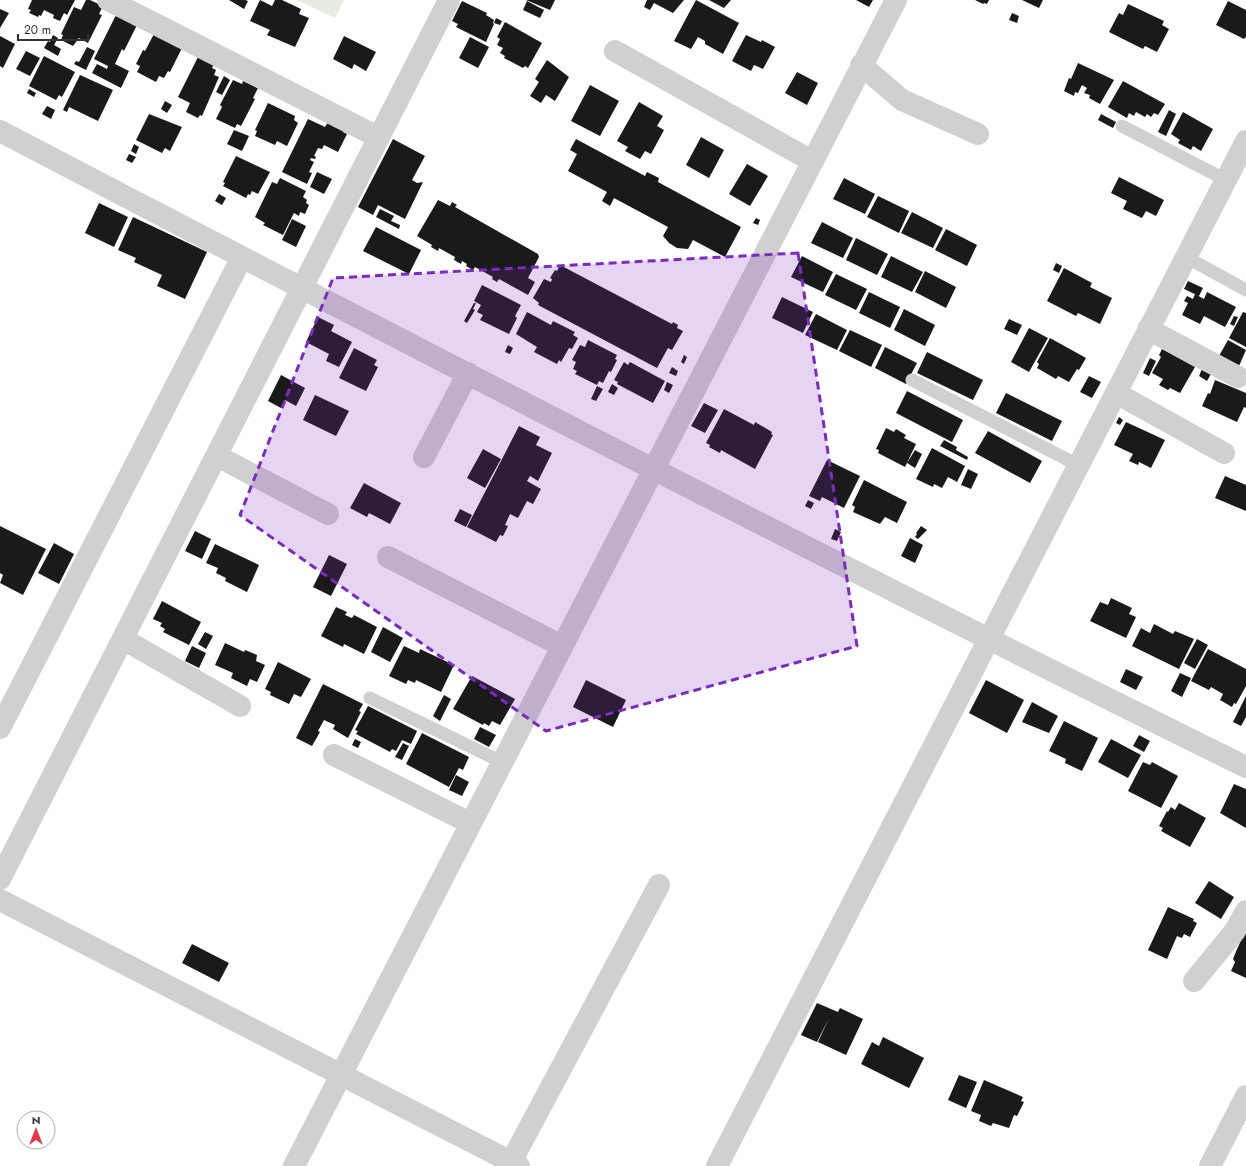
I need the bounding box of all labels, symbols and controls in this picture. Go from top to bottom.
scale bar [18,16,88,42]
text: 20 m [24,21,51,39]
north arrow [16,1110,56,1150]
text: N [32,1112,40,1128]

